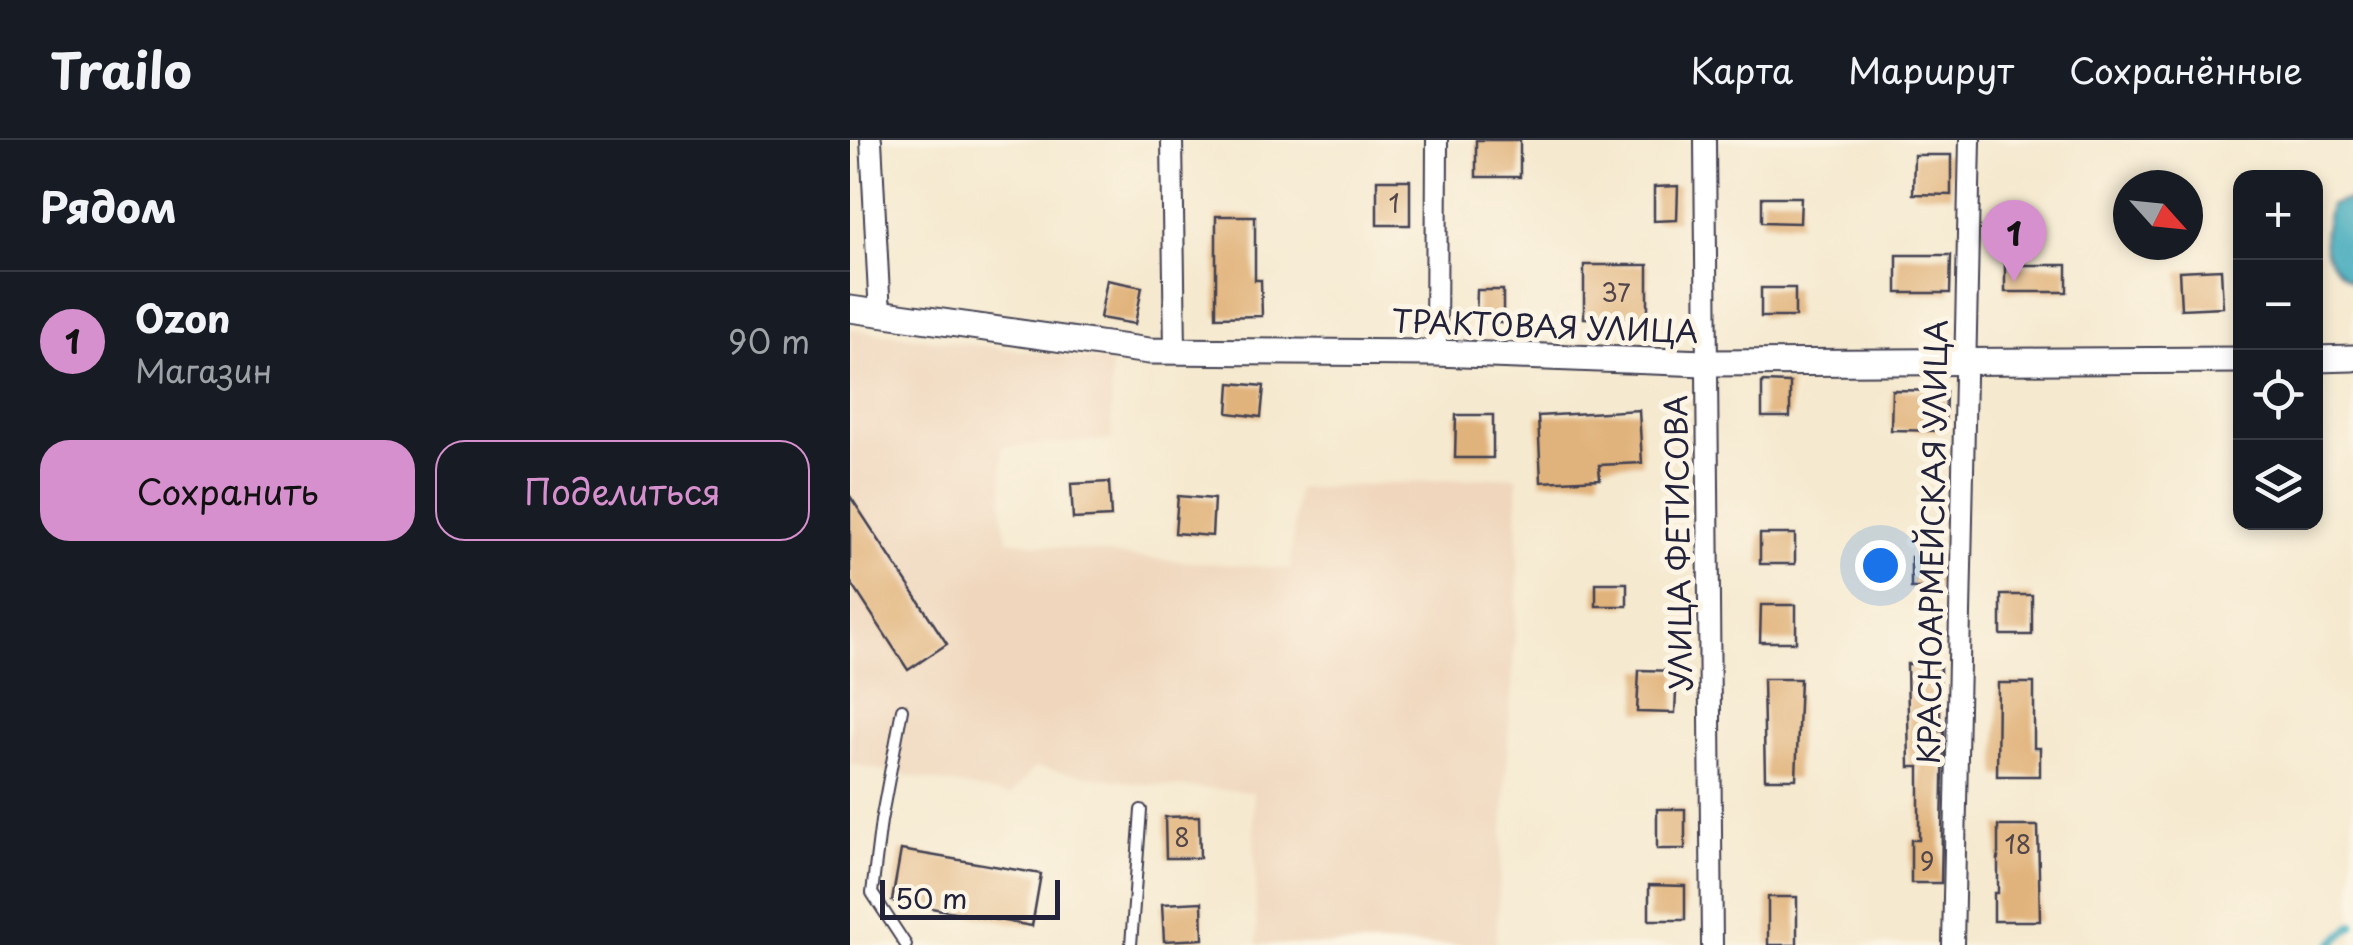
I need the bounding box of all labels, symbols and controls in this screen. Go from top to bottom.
text: Trailo [50,33,192,105]
text: Карта [1691,43,1793,96]
text: Маршрут [1848,43,2014,96]
text: Сохранённые [2069,43,2303,96]
north arrow [2113,170,2203,260]
map controls [2233,170,2323,530]
button: + [2233,170,2323,260]
text: Рядом [40,174,177,237]
house number: 1 [1388,184,1400,222]
pin: 1 [1982,199,2046,282]
button: − [2233,260,2323,350]
house number: 37 [1601,273,1631,311]
text: Ozon [135,289,231,346]
street label: ТРАКТОВАЯ УЛИЦА [1391,297,1699,353]
text: 1 [65,317,80,365]
text: 90 m [728,317,810,365]
street label: КРАСНОАРМЕЙСКАЯ УЛИЦА [1905,319,1957,765]
text: Магазин [135,346,272,394]
button: locate [2233,350,2323,440]
street label: УЛИЦА ФЕТИСОВА [1652,395,1702,691]
button: Сохранить [40,440,415,541]
button: Поделиться [435,440,810,541]
button: layers [2233,440,2323,530]
your location [1855,540,1906,591]
house number: 8 [1174,818,1190,856]
house number: 18 [2005,825,2031,863]
house number: 9 [1920,842,1934,880]
scale bar [880,875,1060,920]
text: 50 m [895,876,968,919]

